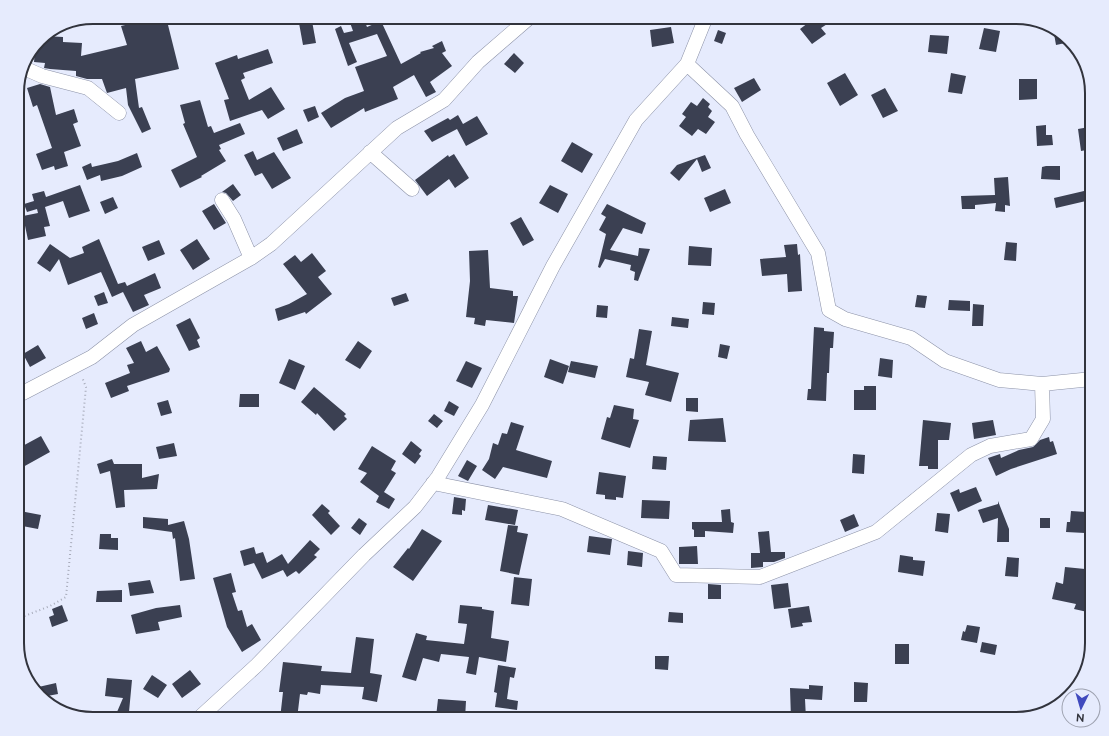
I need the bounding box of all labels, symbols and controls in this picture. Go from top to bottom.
north arrow [1061,688,1101,728]
text: N [1075,711,1085,724]

